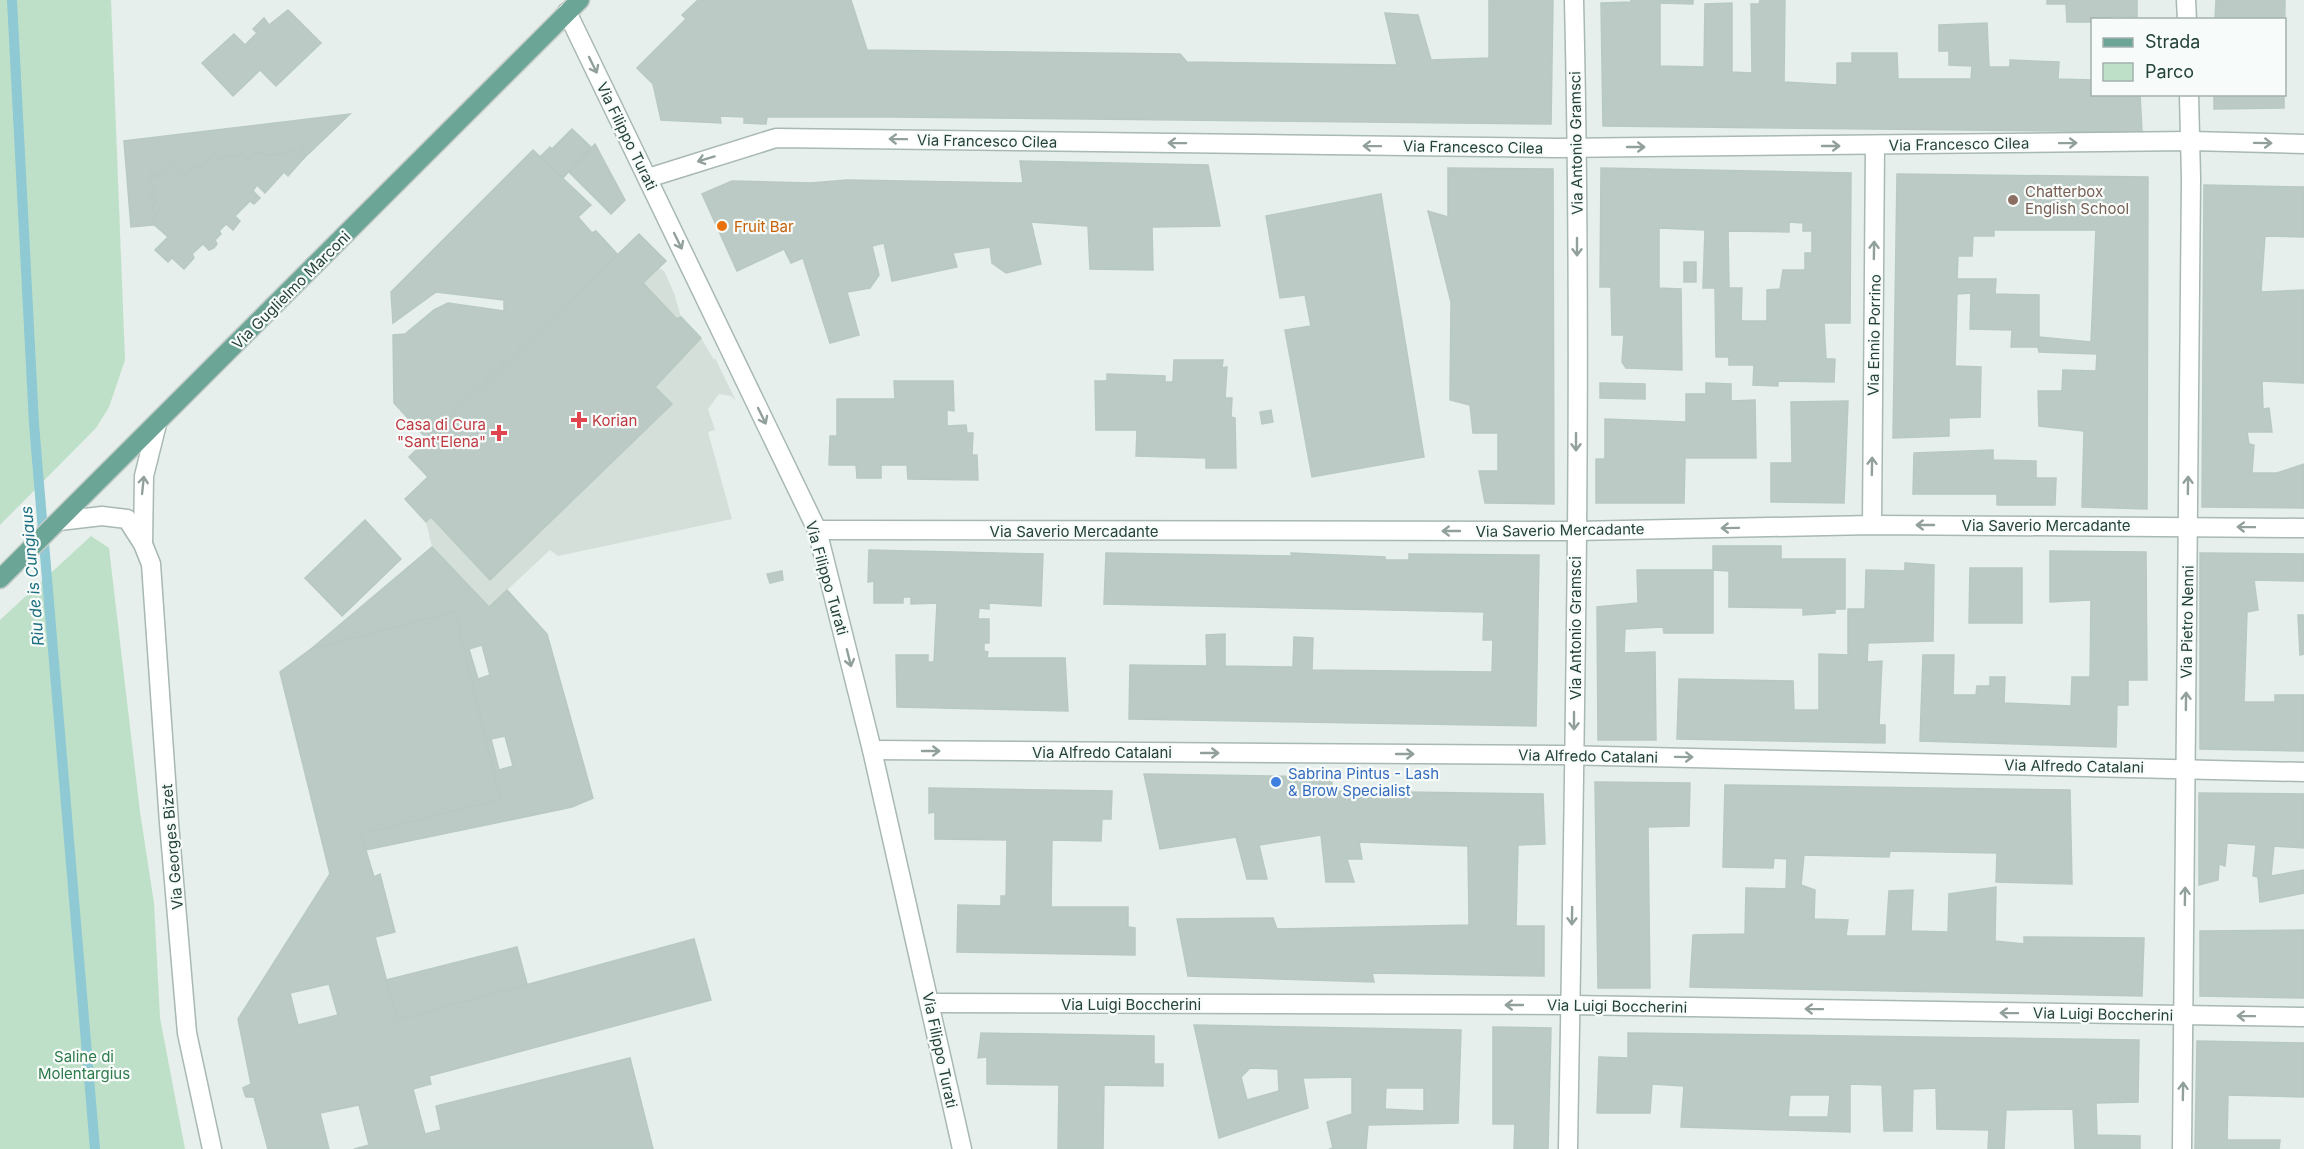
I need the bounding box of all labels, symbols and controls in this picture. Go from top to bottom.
legend [2091,18,2286,96]
text: Strada [2145,31,2200,52]
one-way arrow [587,56,599,74]
text: Parco [2145,61,2194,82]
street label: Via Antonio Gramsci [1565,71,1587,215]
street label: Via Filippo Turati [593,79,661,193]
street label: Via Francesco Cilea [917,130,1057,152]
street label: Via Francesco Cilea [1889,133,2029,155]
one-way arrow [888,134,908,145]
street label: Via Francesco Cilea [1403,136,1543,158]
one-way arrow [1167,137,1187,149]
one-way arrow [2057,137,2077,149]
one-way arrow [2252,137,2272,149]
one-way arrow [1362,140,1382,151]
one-way arrow [1820,140,1840,152]
one-way arrow [1625,141,1645,153]
one-way arrow [697,154,716,165]
place label: Chatterbox English School [2025,182,2129,218]
marker: Chatterbox English School [2006,193,2020,207]
place label: Fruit Bar [734,217,794,236]
marker: Fruit Bar [715,219,729,233]
street label: Via Guglielmo Marconi [228,227,354,353]
one-way arrow [672,231,684,249]
one-way arrow [1571,237,1583,257]
one-way arrow [1869,241,1880,261]
street label: Via Ennio Porrino [1863,274,1885,396]
one-way arrow [757,407,769,425]
marker: Korian [570,411,588,429]
place label: Korian [592,411,637,430]
place label: Casa di Cura "Sant'Elena" [395,415,486,451]
marker: Casa di Cura "Sant'Elena" [490,424,508,442]
one-way arrow [1570,432,1582,452]
one-way arrow [1866,457,1878,477]
one-way arrow [2182,475,2194,495]
one-way arrow [138,476,149,496]
water label: Riu de is Cungiaus [16,505,48,647]
street label: Via Saverio Mercadante [1962,516,2130,535]
street label: Via Filippo Turati [802,519,852,637]
street label: Via Saverio Mercadante [1475,519,1645,541]
one-way arrow [1915,519,1935,531]
one-way arrow [2236,521,2256,533]
street label: Via Saverio Mercadante [990,522,1158,541]
one-way arrow [1720,522,1740,533]
one-way arrow [1441,525,1461,537]
street label: Via Antonio Gramsci [1566,556,1585,700]
street label: Via Pietro Nenni [2177,565,2197,679]
one-way arrow [843,648,855,667]
one-way arrow [2180,691,2192,711]
one-way arrow [1568,711,1580,731]
street label: Via Alfredo Catalani [1032,743,1172,762]
one-way arrow [920,745,940,757]
street label: Via Alfredo Catalani [1518,745,1658,767]
one-way arrow [1199,747,1219,759]
one-way arrow [1394,748,1414,760]
one-way arrow [1673,752,1693,763]
street label: Via Alfredo Catalani [2004,755,2144,777]
place label: Sabrina Pintus - Lash & Brow Specialist [1288,764,1439,800]
marker: Sabrina Pintus - Lash & Brow Specialist [1269,775,1283,789]
street label: Via Georges Bizet [157,783,187,911]
one-way arrow [2179,886,2191,906]
one-way arrow [1566,906,1578,926]
street label: Via Filippo Turati [918,990,962,1110]
street label: Via Luigi Boccherini [1061,995,1201,1014]
street label: Via Luigi Boccherini [1547,995,1687,1017]
one-way arrow [1504,999,1524,1011]
street label: Via Luigi Boccherini [2033,1003,2173,1025]
one-way arrow [1804,1004,1824,1015]
one-way arrow [1999,1007,2019,1018]
one-way arrow [2236,1010,2256,1022]
park label: Saline di Molentargius [38,1047,130,1083]
one-way arrow [2177,1081,2189,1101]

